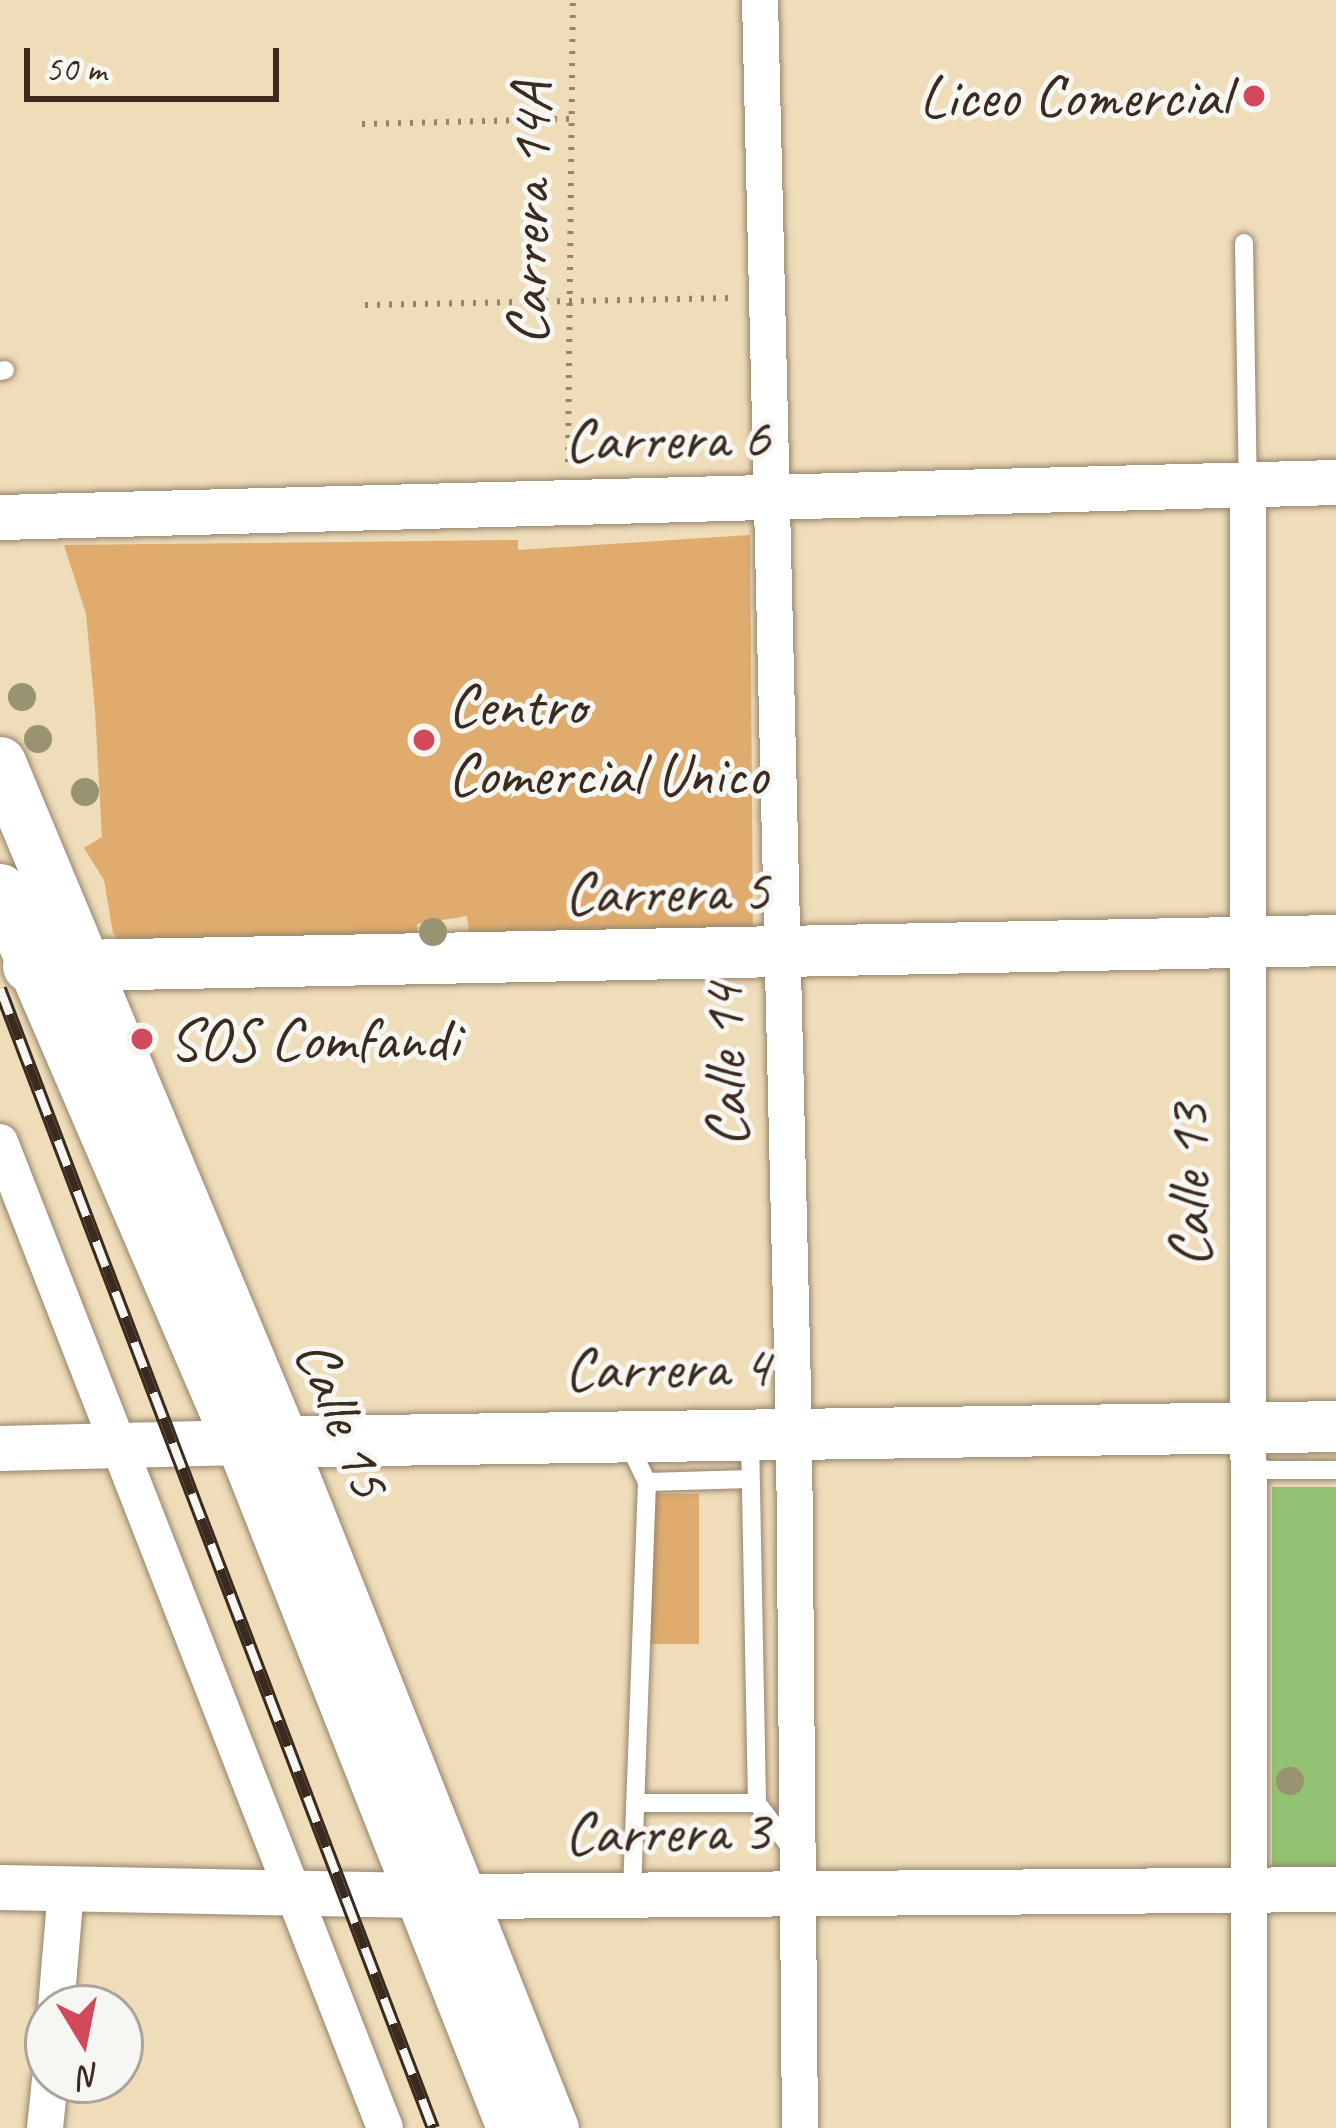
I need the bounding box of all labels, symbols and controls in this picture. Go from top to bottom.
scale bar [30,24,285,98]
text: 50 m [45,46,106,92]
place label: Liceo Comercial [922,60,1230,132]
street label: Carrera 14A [491,82,567,346]
marker: Liceo Comercial [1241,83,1267,109]
street label: Carrera 6 [564,401,770,477]
place label: Centro Comercial Unico [448,670,766,811]
marker: Centro Comercial Unico [411,727,437,753]
street label: Carrera 5 [564,854,770,930]
street label: Calle 14 [686,983,764,1149]
place label: SOS Comfandi [169,1003,458,1075]
marker: SOS Comfandi [126,1023,158,1055]
street label: Calle 13 [1152,1104,1226,1268]
street label: Calle 15 [279,1329,407,1507]
street label: Carrera 4 [564,1330,770,1406]
street label: Carrera 3 [564,1794,770,1870]
north arrow [24,1984,144,2104]
text: N [76,2054,103,2099]

